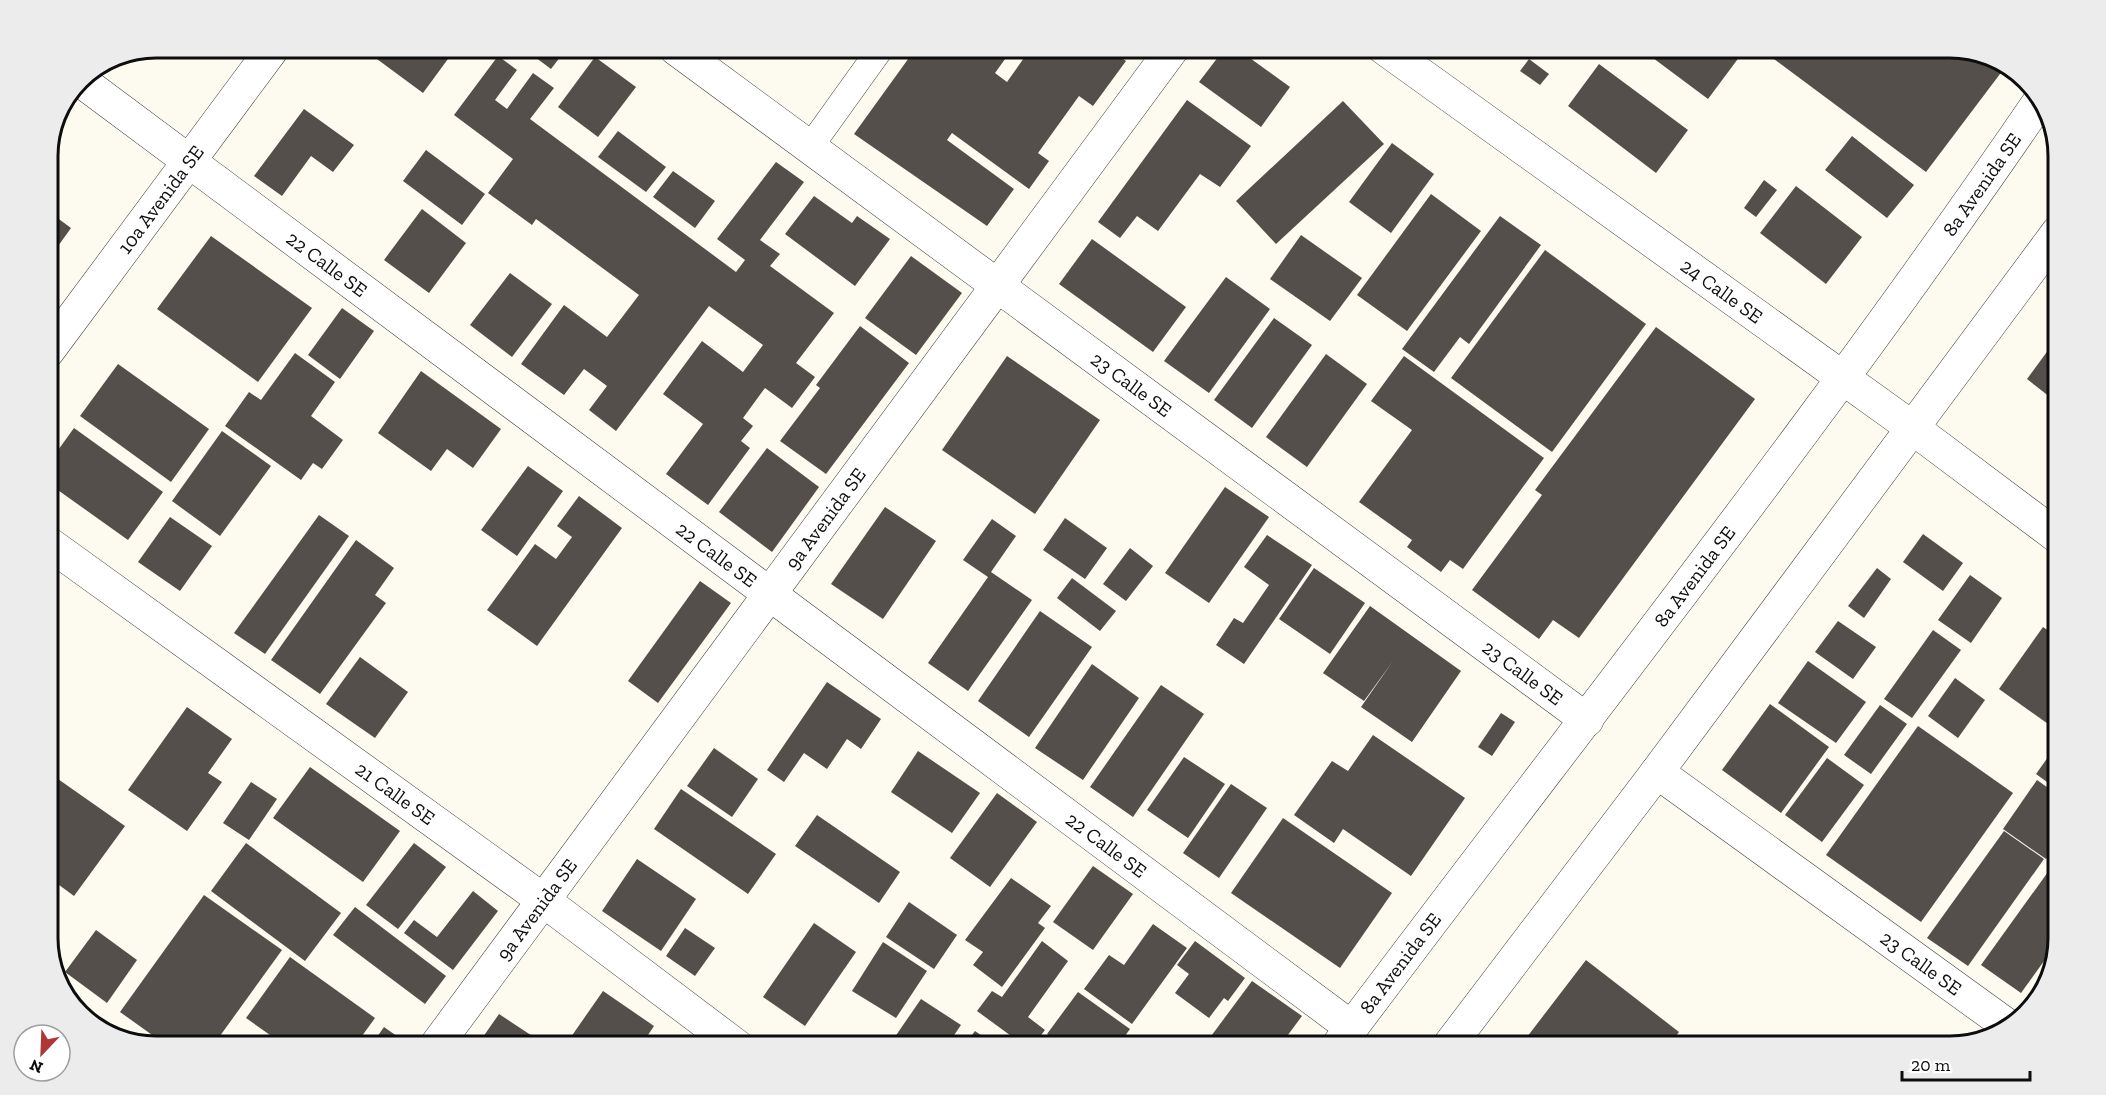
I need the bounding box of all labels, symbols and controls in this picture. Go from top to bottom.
street label: 8a Avenida SE [1937,128,2026,241]
street label: 10a Avenida SE [113,140,209,258]
street label: 22 Calle SE [282,226,372,302]
street label: 24 Calle SE [1676,253,1767,328]
street label: 23 Calle SE [1086,347,1177,422]
street label: 9a Avenida SE [780,463,871,574]
street label: 22 Calle SE [671,517,762,592]
street label: 8a Avenida SE [1649,521,1740,632]
street label: 23 Calle SE [1478,635,1568,710]
street label: 21 Calle SE [351,757,440,830]
street label: 22 Calle SE [1061,807,1152,883]
street label: 9a Avenida SE [491,854,582,965]
street label: 8a Avenida SE [1354,908,1446,1018]
street label: 23 Calle SE [1876,926,1966,1000]
north arrow [12,1023,72,1083]
scale bar [1902,1044,2030,1082]
text: 20 m [1911,1054,1951,1076]
text: N [27,1055,46,1077]

